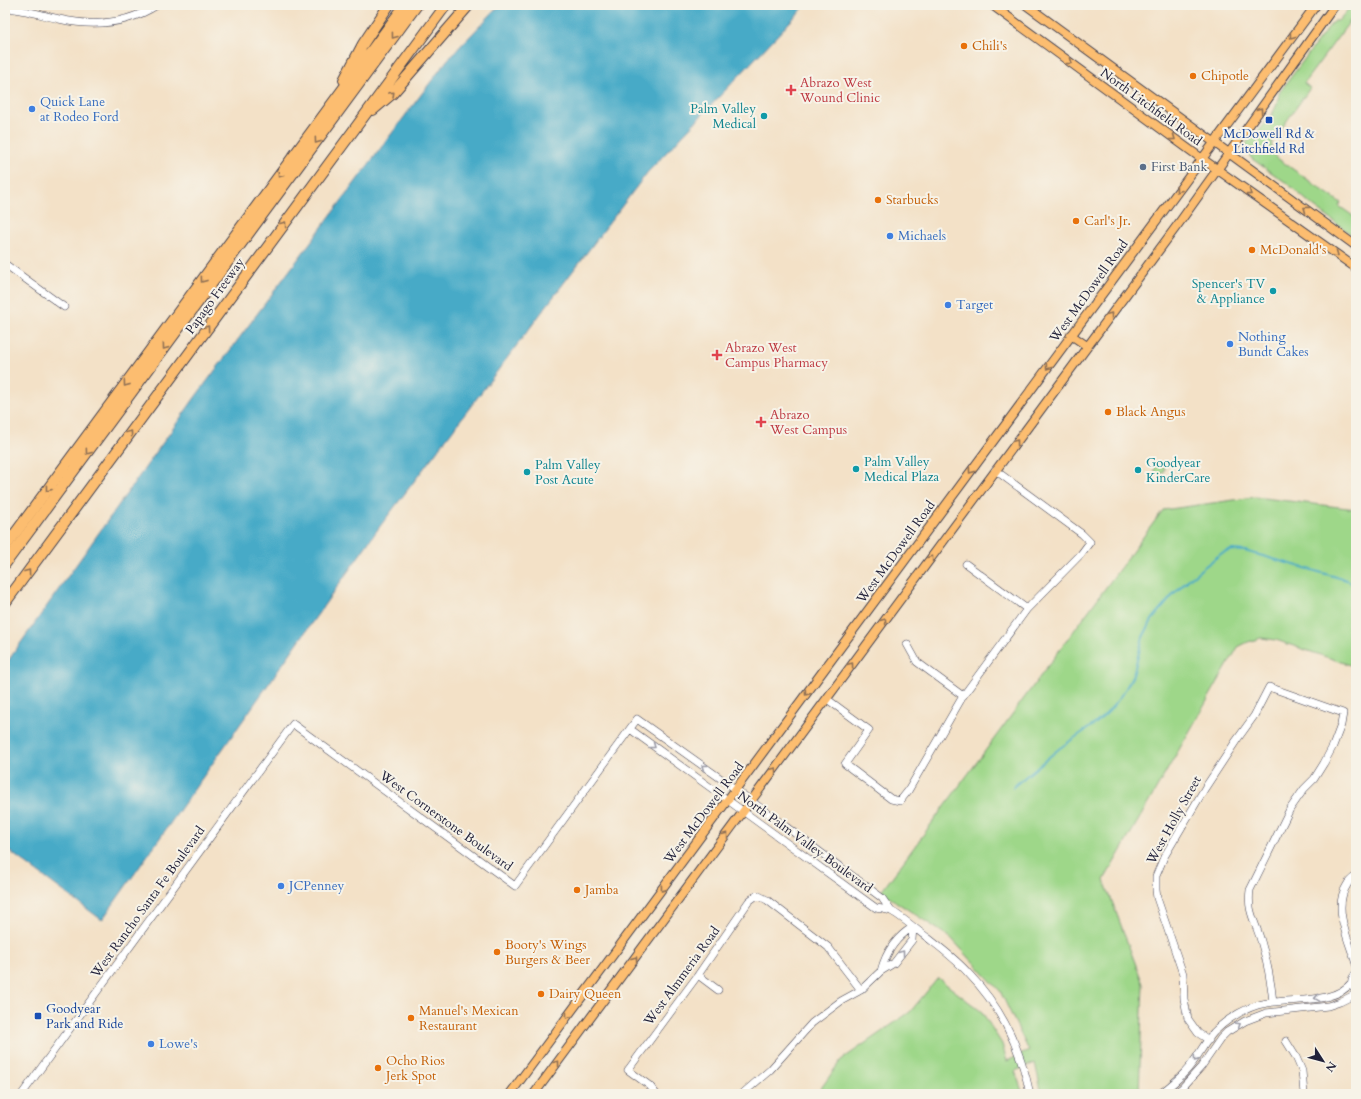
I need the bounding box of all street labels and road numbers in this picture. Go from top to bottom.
street label: North Litchfield Road [1096,64,1206,150]
street label: West McDowell Road [1045,236,1132,347]
street label: Papago Freeway [181,254,249,338]
street label: West McDowell Road [852,497,939,608]
street label: West McDowell Road [659,758,748,868]
street label: West Cornerstone Boulevard [375,766,516,875]
street label: West Holly Street [1142,773,1206,868]
street label: North Palm Valley Boulevard [734,787,876,897]
street label: West Rancho Santa Fe Boulevard [86,822,209,982]
street label: West Almmeria Road [639,923,724,1030]

